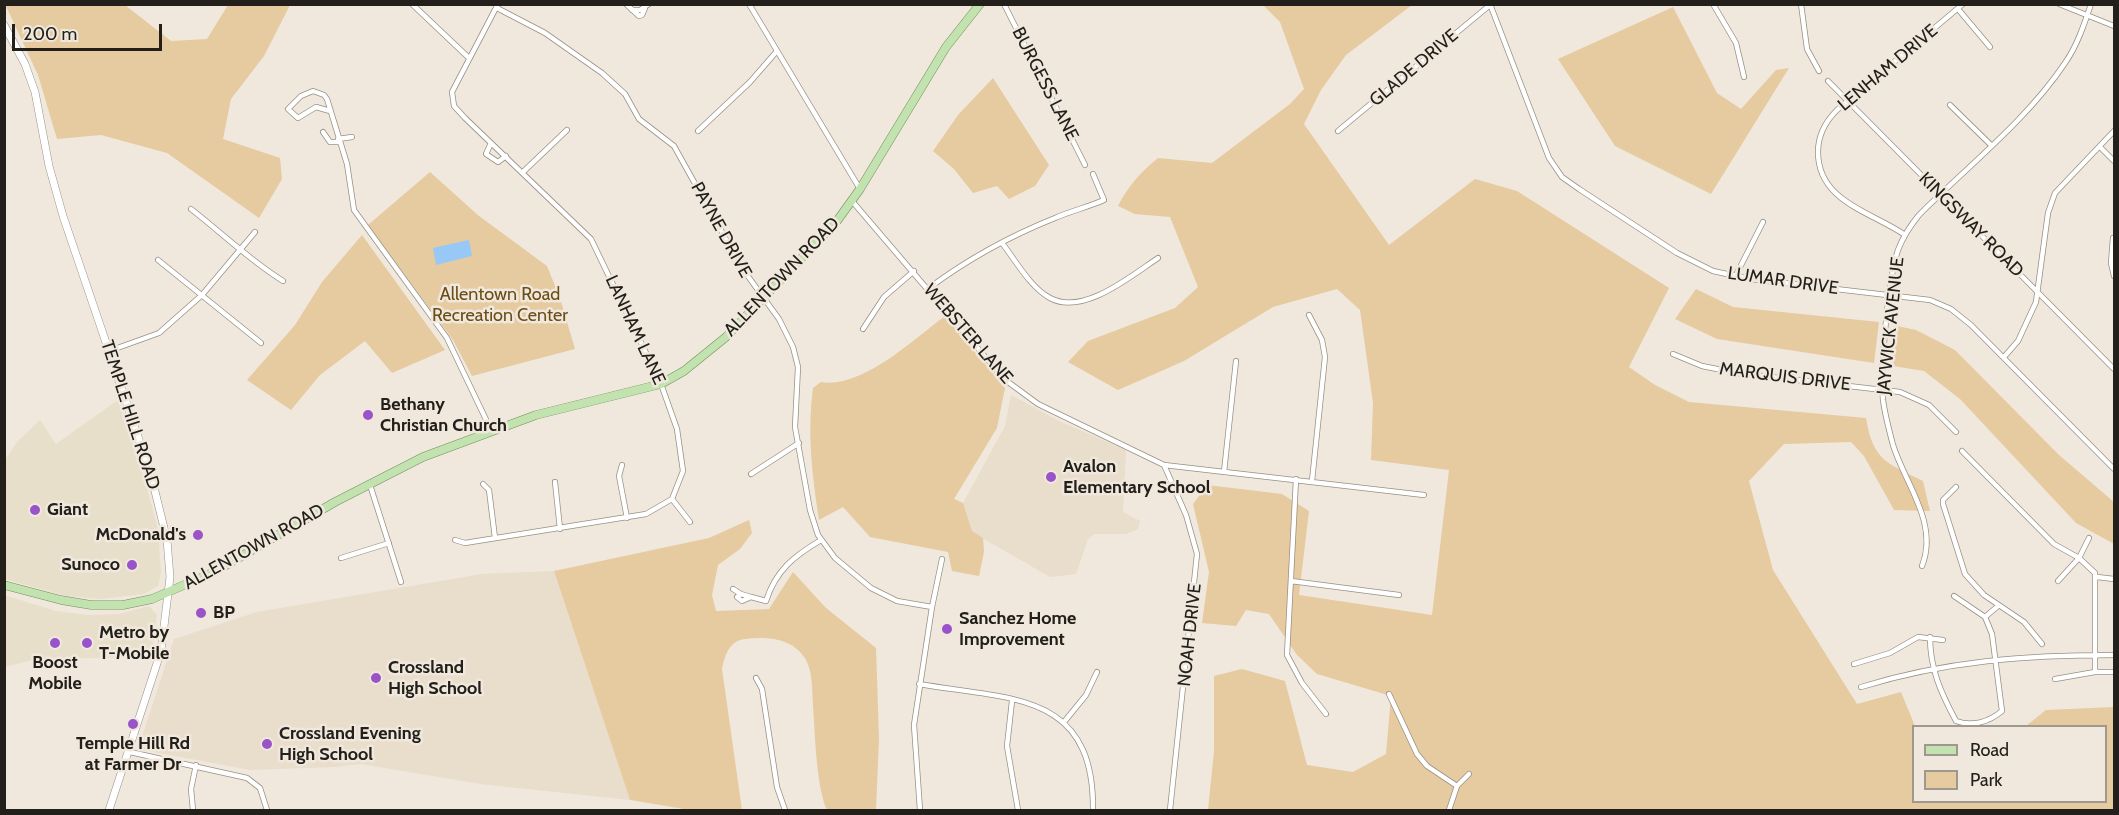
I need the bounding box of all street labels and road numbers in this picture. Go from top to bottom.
street label: LENHAM DRIVE [1834,20,1942,116]
street label: BURGESS LANE [1007,24,1083,144]
street label: GLADE DRIVE [1365,25,1463,111]
street label: KINGSWAY ROAD [1914,168,2028,282]
street label: PAYNE DRIVE [686,178,756,282]
street label: ALLENTOWN ROAD [720,213,844,341]
street label: JAYWICK AVENUE [1873,256,1909,396]
street label: LUMAR DRIVE [1726,263,1840,299]
street label: LANHAM LANE [600,272,670,388]
street label: WEBSTER LANE [919,280,1017,388]
street label: TEMPLE HILL ROAD [96,338,164,492]
street label: MARQUIS DRIVE [1718,358,1852,396]
street label: ALLENTOWN ROAD [180,499,328,595]
street label: NOAH DRIVE [1174,582,1206,688]

